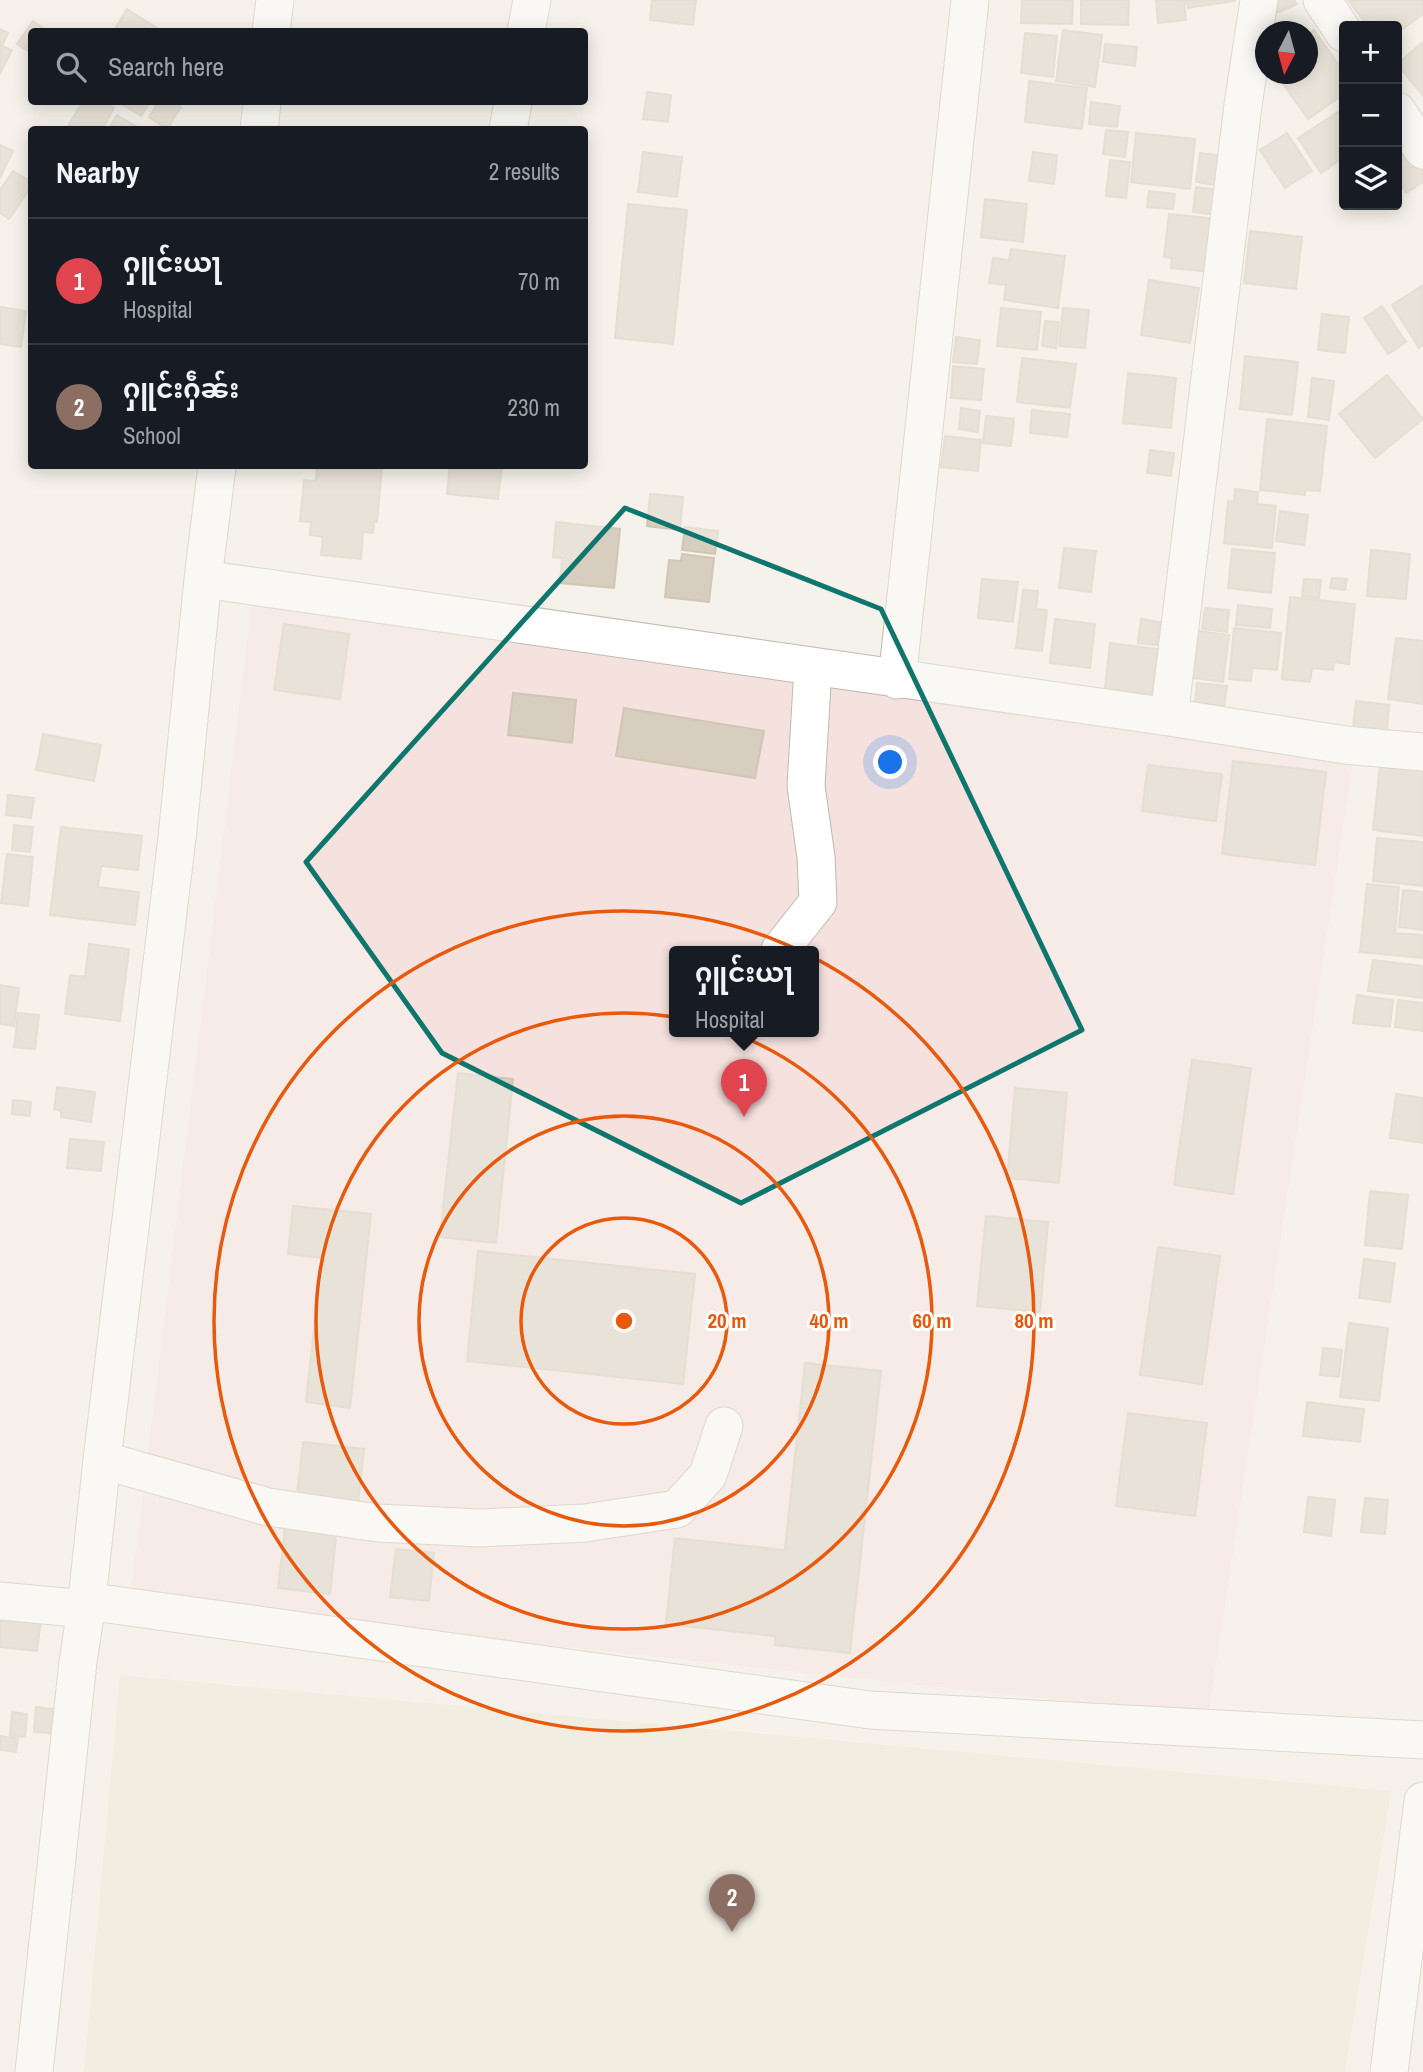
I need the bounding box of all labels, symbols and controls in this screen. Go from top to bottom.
north arrow [1255,21,1318,84]
map controls [1339,21,1402,210]
button: + [1339,21,1402,84]
search box [28,28,588,105]
icon: search [52,48,90,86]
text: Search here [108,49,224,84]
button: − [1339,84,1402,147]
button: layers [1339,147,1402,210]
text: Nearby [56,152,139,192]
text: 2 results [489,156,560,187]
text: ႁူင်းယႃ [123,245,221,280]
text: 1 [74,266,84,297]
text: 70 m [518,266,560,297]
text: Hospital [123,294,192,325]
text: ႁူင်းႁဵၼ်း [123,371,239,406]
text: 2 [74,392,84,423]
text: 230 m [508,392,560,423]
text: School [123,420,181,451]
your location [873,745,907,779]
popup [669,946,819,1037]
text: ႁူင်းယႃ [695,955,793,990]
text: Hospital [695,1004,764,1035]
pin: 1 [721,1059,767,1117]
text: 20 m [707,1306,747,1335]
text: 40 m [809,1306,849,1335]
text: 60 m [912,1306,952,1335]
text: 80 m [1014,1306,1054,1335]
centre of rings [612,1309,636,1333]
pin: 2 [709,1874,755,1932]

